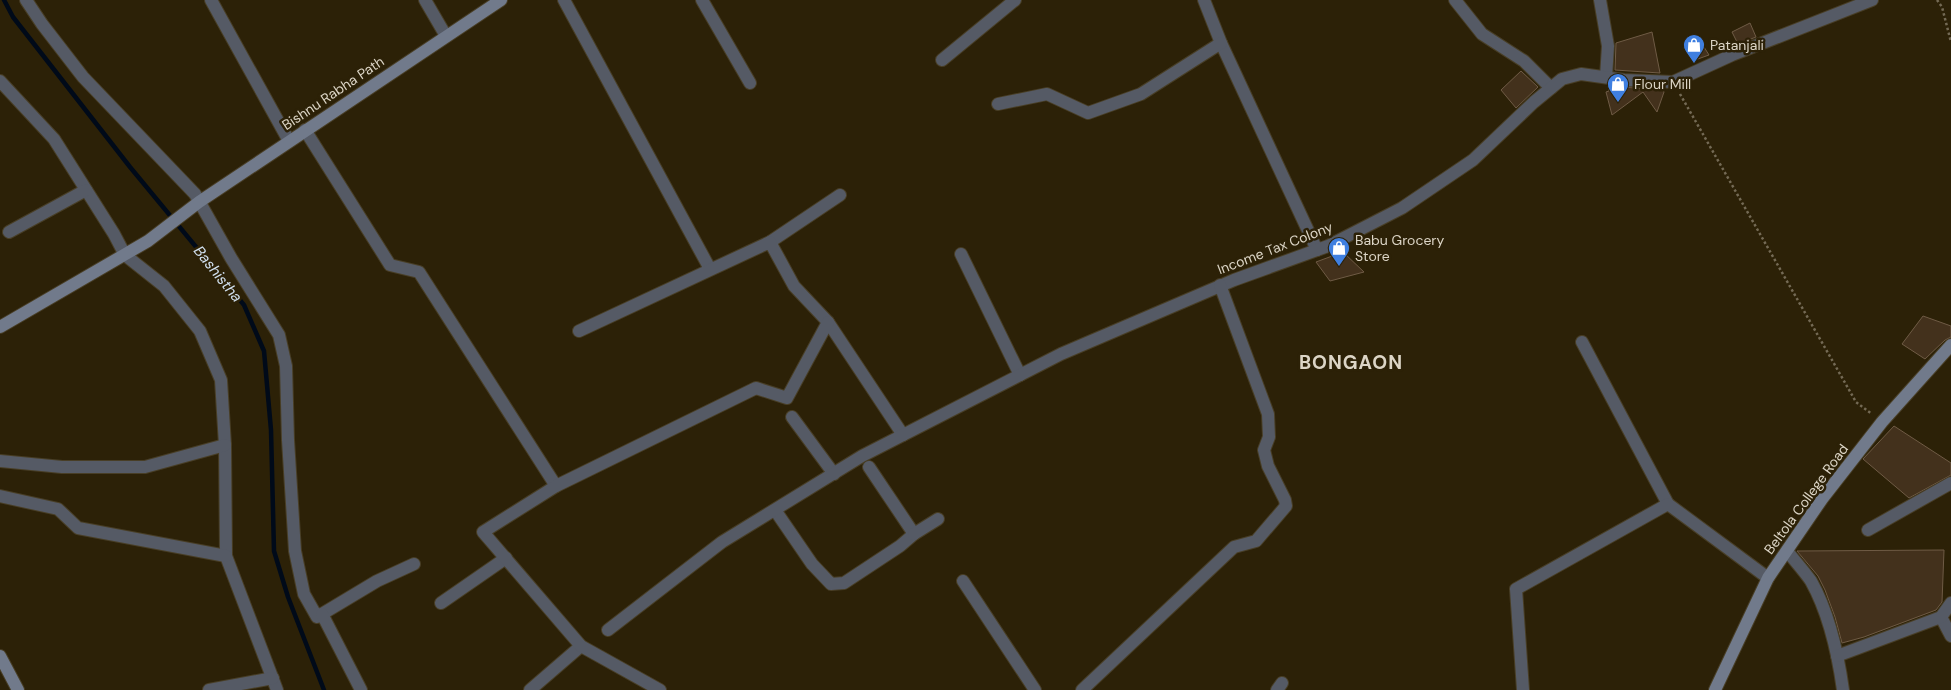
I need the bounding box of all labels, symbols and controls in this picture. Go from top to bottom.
shop icon: Patanjali [1682,33,1706,64]
place label: Patanjali [1710,36,1764,54]
street label: Bishnu Rabha Path [279,52,387,134]
shop icon: Flour Mill [1606,72,1630,103]
place label: Flour Mill [1634,75,1691,93]
street label: Income Tax Colony [1215,218,1335,278]
place label: Babu Grocery Store [1355,231,1445,265]
shop icon: Babu Grocery Store [1327,236,1351,267]
water label: Bashistha [189,242,247,306]
district label: BONGAON [1299,350,1403,375]
street label: Beltola College Road [1760,440,1852,558]

